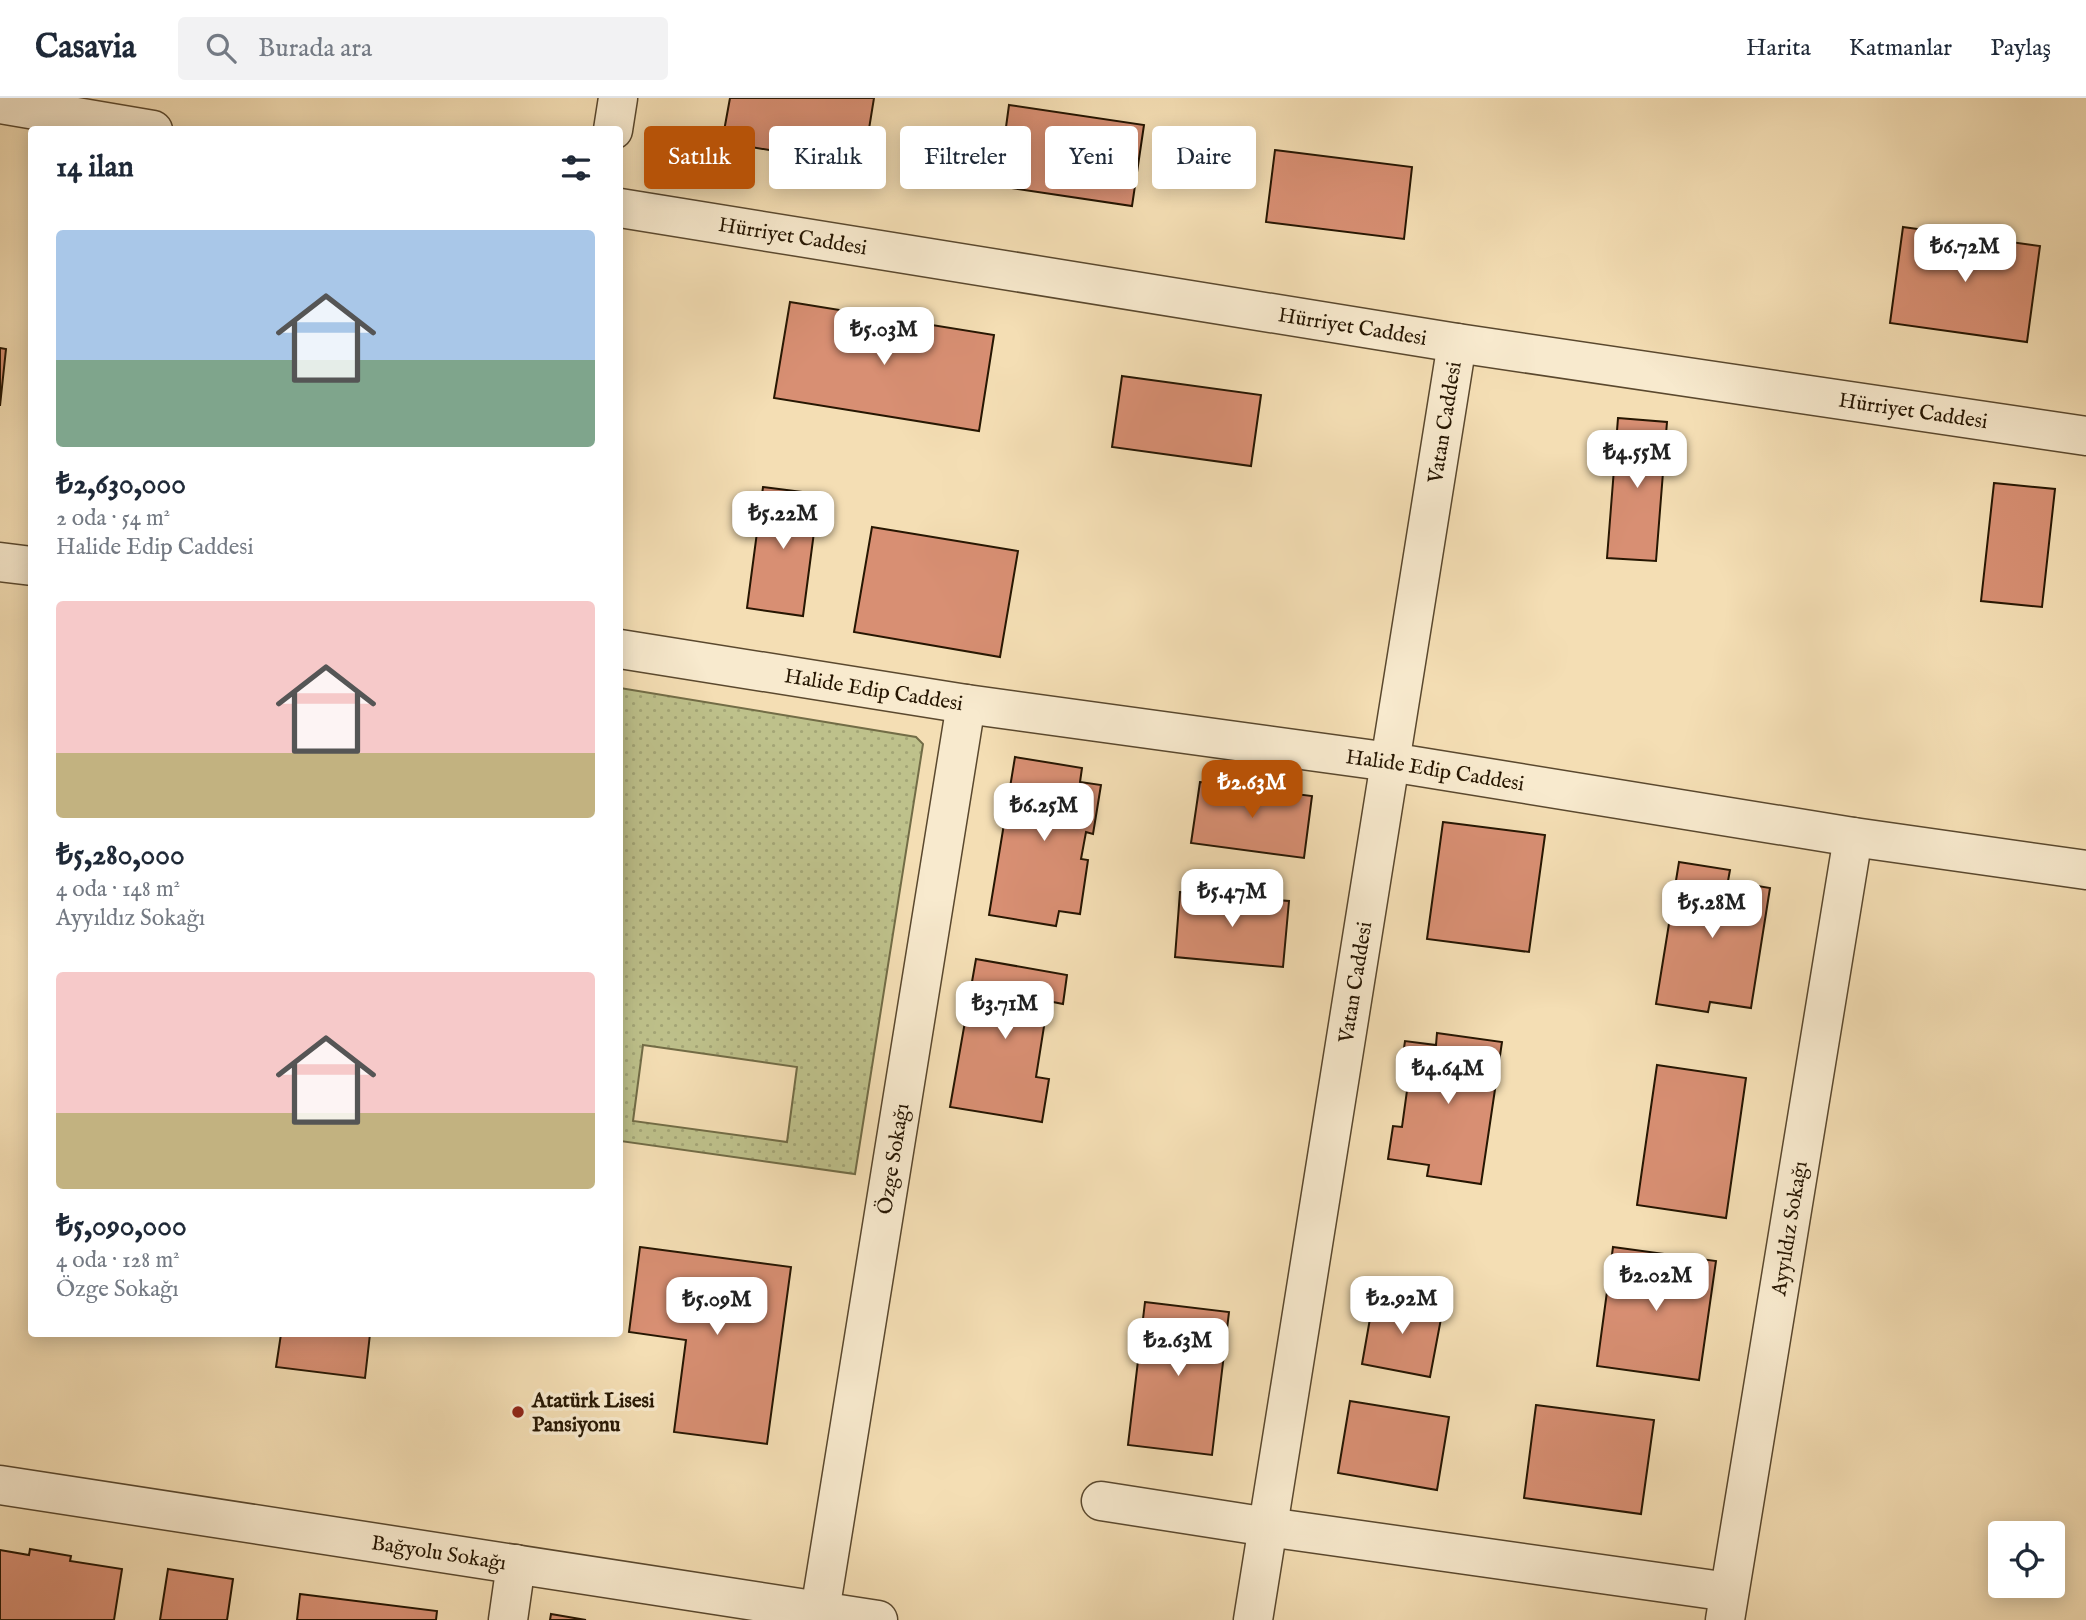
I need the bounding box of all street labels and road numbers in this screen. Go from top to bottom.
street label: Hürriyet Caddesi [716,212,869,263]
street label: Hürriyet Caddesi [1276,302,1429,353]
street label: Vatan Caddesi [1423,360,1469,486]
street label: Hürriyet Caddesi [1837,388,1989,436]
street label: Halide Edip Caddesi [782,663,965,718]
street label: Halide Edip Caddesi [1344,744,1526,799]
street label: Vatan Caddesi [1333,920,1379,1046]
street label: Özge Sokağı [872,1102,917,1217]
street label: Ayyıldız Sokağı [1766,1159,1815,1299]
street label: Bağyolu Sokağı [369,1530,508,1578]

